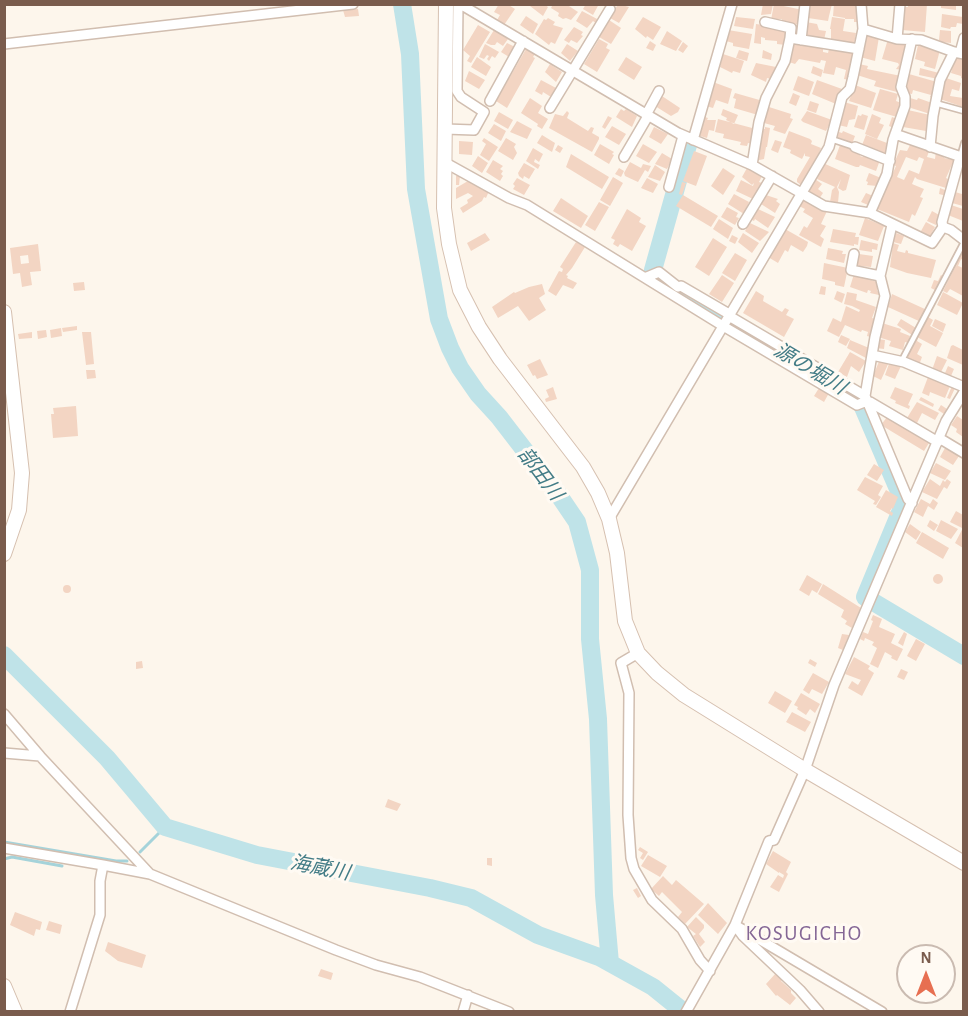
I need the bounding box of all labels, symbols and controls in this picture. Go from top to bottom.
water label: 源の堀川 [770,338,850,400]
water label: 部田川 [512,443,568,505]
water label: 海蔵川 [288,850,352,886]
district label: KOSUGICHO [745,921,863,947]
north arrow [896,944,956,1004]
text: N [920,950,932,966]

